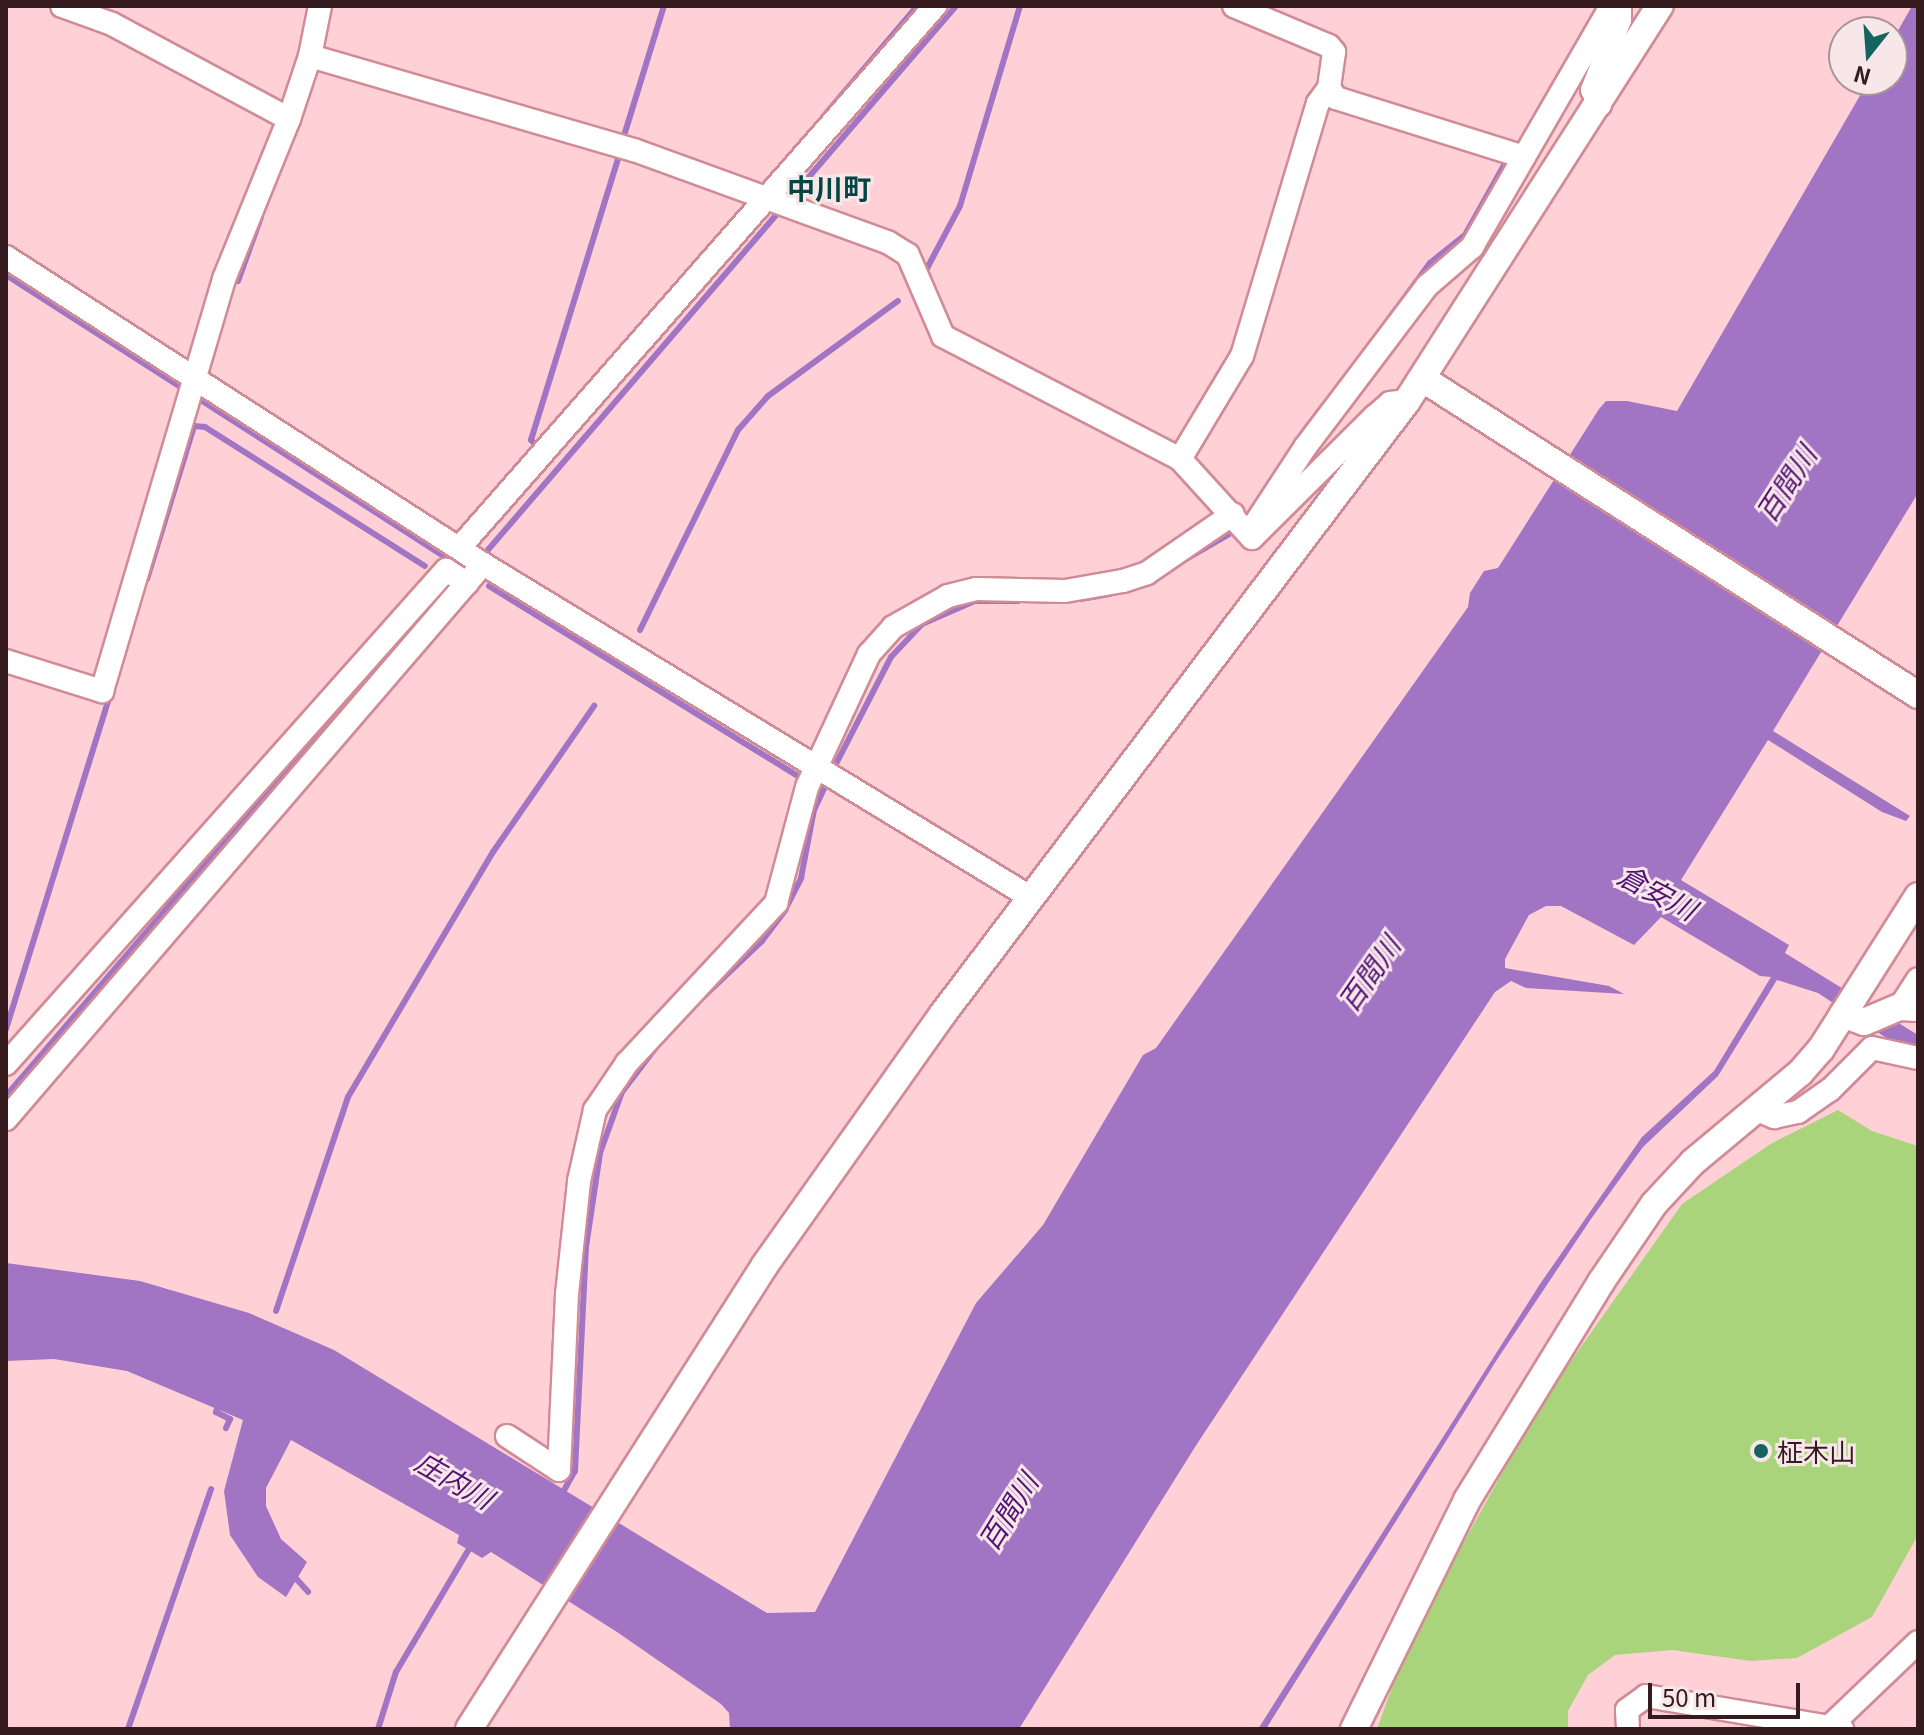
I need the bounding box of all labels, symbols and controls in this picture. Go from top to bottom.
north arrow [1828,16,1908,96]
text: N [1849,59,1874,95]
district label: 中川町 [787,170,871,204]
water label: 百間川 [1748,439,1822,527]
water label: 倉安川 [1613,856,1703,926]
water label: 百間川 [1330,929,1406,1017]
place label: 柾木山 [1777,1435,1855,1467]
marker: 柾木山 [1752,1442,1770,1460]
water label: 庄内川 [410,1443,500,1515]
water label: 百間川 [970,1466,1044,1556]
scale bar [1652,1667,1804,1717]
text: 50 m [1662,1679,1716,1714]

